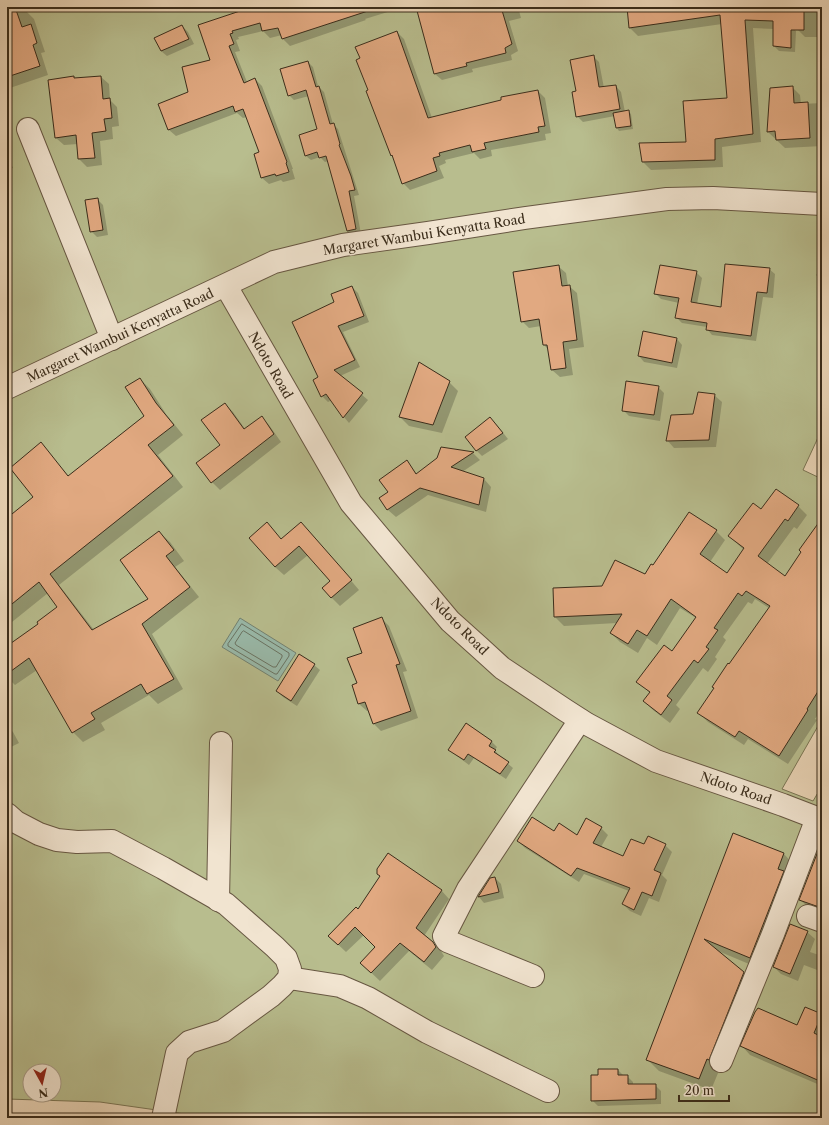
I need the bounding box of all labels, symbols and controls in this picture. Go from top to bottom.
street label: Margaret Wambui Kenyatta Road [322,210,526,258]
street label: Margaret Wambui Kenyatta Road [24,284,216,385]
street label: Ndoto Road [245,329,297,401]
street label: Ndoto Road [428,594,492,658]
street label: Ndoto Road [698,768,774,808]
north arrow [22,1063,62,1103]
scale bar [679,1077,729,1103]
text: 20 m [685,1083,714,1098]
text: N [37,1085,49,1101]

